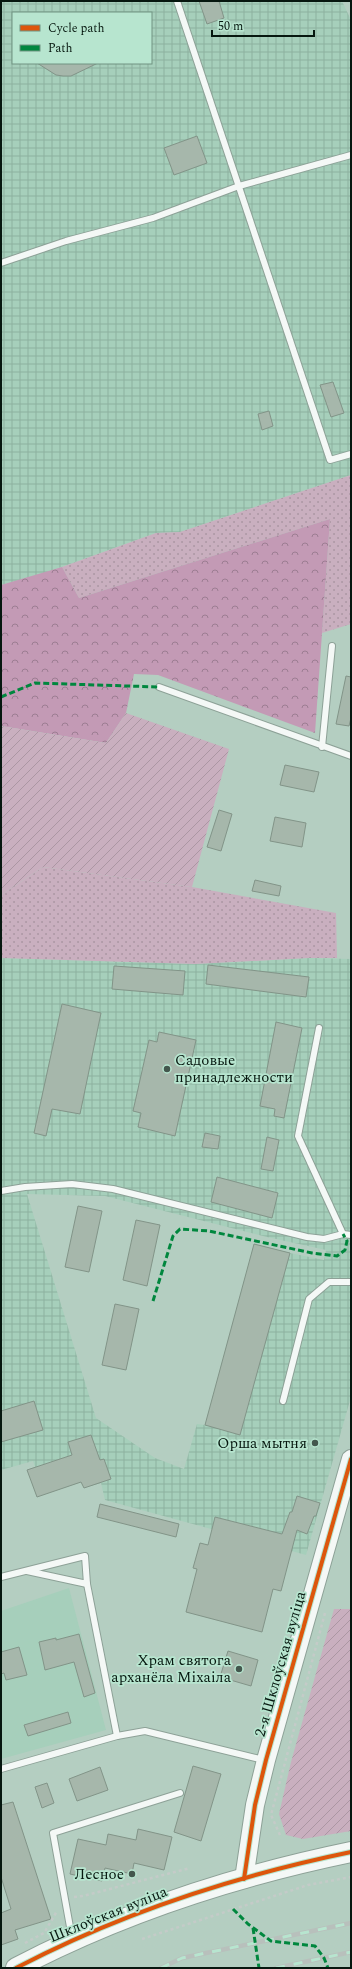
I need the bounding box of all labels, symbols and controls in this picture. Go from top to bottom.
legend [12,12,152,64]
scale bar [212,12,314,38]
text: 50 m [218,17,243,36]
text: Cycle path [48,19,105,38]
text: Path [48,39,73,58]
place label: Садовые принадлежности [175,1049,293,1089]
marker: Садовые принадлежности [162,1064,172,1074]
place label: Орша мытня [217,1432,307,1455]
marker: Орша мытня [310,1438,320,1448]
street label: 2-я Шклоўская вуліца [249,1588,312,1740]
place label: Храм святога арханёла Міхаіла [111,1649,232,1689]
marker: Храм святога арханёла Міхаіла [234,1664,244,1674]
place label: Лесное [74,1863,124,1886]
marker: Лесное [127,1869,137,1879]
street label: Шклоўская вуліца [46,1880,171,1949]

